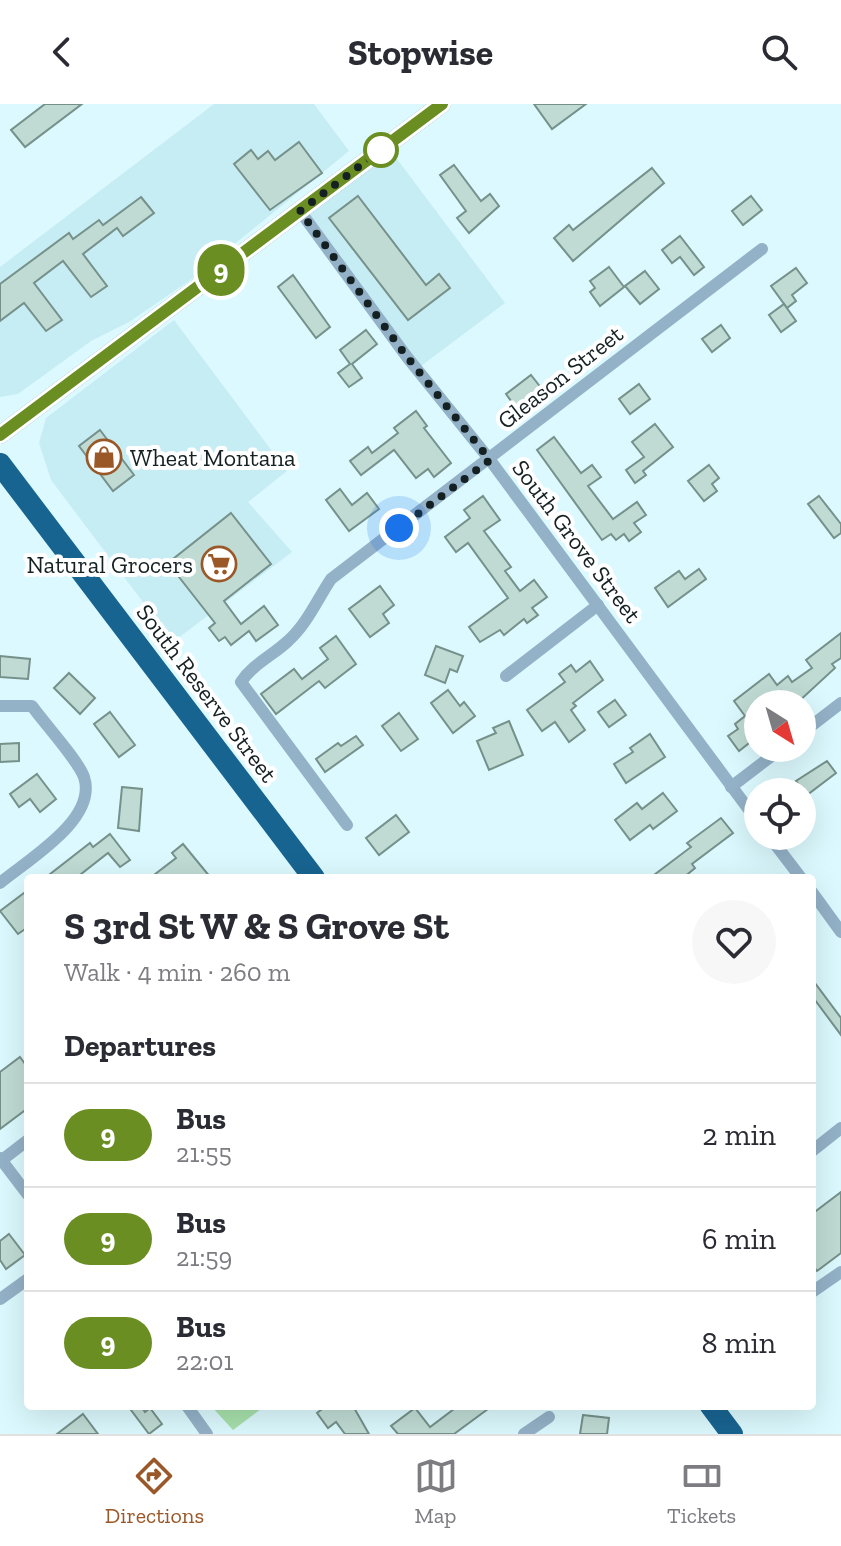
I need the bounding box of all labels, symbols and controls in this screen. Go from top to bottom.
icon: back [40,30,84,74]
icon: search [757,30,801,74]
text: Stopwise [348,31,493,74]
unlabelled marker [364,133,398,167]
line badge: 9 [195,244,247,296]
text: 9 [214,253,228,286]
street label: Gleason Street [492,319,629,435]
shop icon: Wheat Montana [85,438,123,476]
place label: Wheat Montana [130,443,296,472]
street label: South Grove Street [506,454,648,628]
your location [379,508,419,548]
supermarket icon: Natural Grocers [200,545,238,583]
place label: Natural Grocers [26,550,193,579]
street label: South Reserve Street [131,598,284,788]
north arrow [744,690,816,762]
map controls [744,690,816,850]
button: locate [744,778,816,850]
button: heart [692,900,776,984]
text: S 3rd St W & S Grove St [64,903,449,949]
text: Walk · 4 min · 260 m [64,956,290,988]
text: Departures [64,1028,216,1064]
text: Bus [176,1101,226,1137]
text: 2 min [702,1117,776,1153]
text: 9 [101,1118,115,1151]
text: 21:55 [176,1137,232,1169]
text: Bus [176,1205,226,1241]
text: 6 min [702,1221,776,1257]
text: 9 [101,1222,115,1255]
text: 21:59 [176,1241,232,1273]
text: Bus [176,1309,226,1345]
text: 8 min [702,1325,776,1361]
text: 9 [101,1326,115,1359]
text: 22:01 [176,1345,234,1377]
tab: Directions [105,1454,204,1529]
tab: Map [414,1454,458,1529]
tab: Tickets [667,1454,736,1529]

